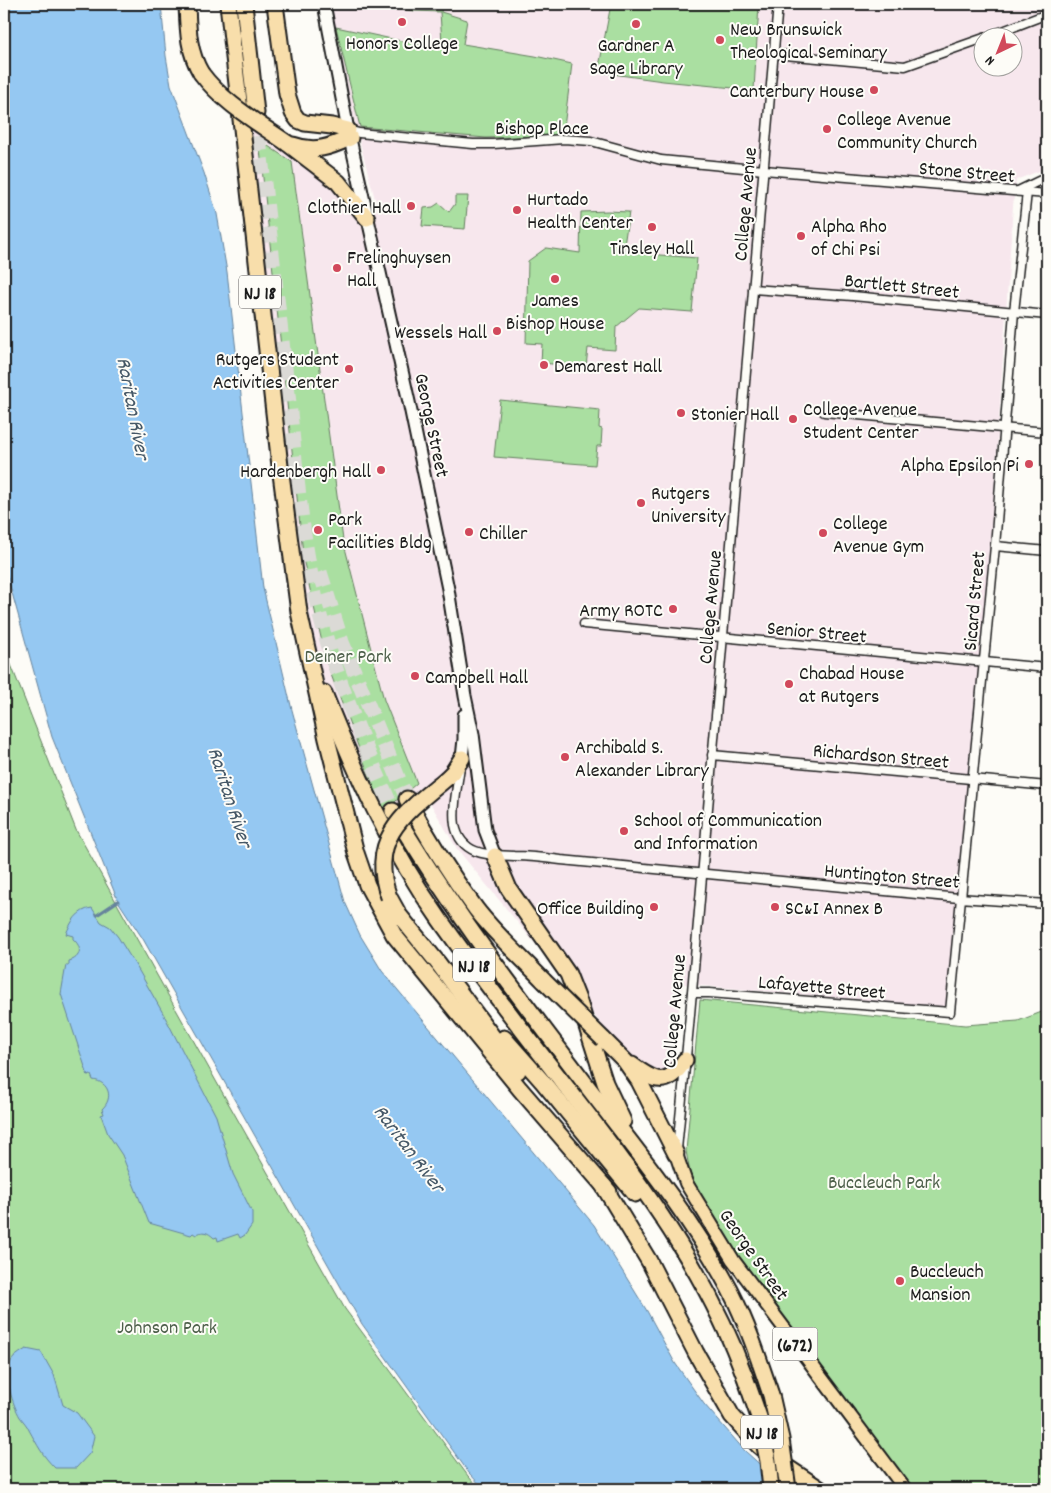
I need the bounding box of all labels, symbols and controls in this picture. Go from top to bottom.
marker: Honors College [396,16,408,28]
place label: New Brunswick Theological Seminary [730,17,888,68]
marker: Gardner A Sage Library [630,18,642,30]
north arrow [974,28,1024,78]
place label: Honors College [346,31,458,59]
place label: Gardner A Sage Library [589,33,683,84]
marker: New Brunswick Theological Seminary [714,34,726,46]
text: N [981,50,1000,70]
place label: Canterbury House [730,79,864,107]
marker: Canterbury House [868,84,880,96]
place label: College Avenue Community Church [837,107,977,158]
street label: Bishop Place [495,116,589,144]
marker: College Avenue Community Church [821,123,833,135]
street label: College Avenue [728,146,766,262]
street label: Stone Street [918,156,1016,192]
place label: Hurtado Health Center [527,187,633,238]
place label: Clothier Hall [307,195,401,223]
marker: Clothier Hall [405,200,417,212]
marker: Hurtado Health Center [511,204,523,216]
place label: Alpha Rho of Chi Psi [811,214,887,265]
marker: Tinsley Hall [646,221,658,233]
marker: Alpha Rho of Chi Psi [795,230,807,242]
place label: Tinsley Hall [610,236,695,264]
place label: Frelinghuysen Hall [347,245,451,296]
marker: Frelinghuysen Hall [331,262,343,274]
street label: Bartlett Street [843,268,960,308]
marker: James Bishop House [549,273,561,285]
road number: NJ 18 [239,276,281,308]
place label: James Bishop House [506,288,604,339]
place label: Wessels Hall [394,320,487,348]
marker: Wessels Hall [491,325,503,337]
place label: Rutgers Student Activities Center [213,347,340,398]
place label: Demarest Hall [554,354,662,382]
water label: Raritan River [106,355,156,464]
marker: Demarest Hall [538,359,550,371]
marker: Rutgers Student Activities Center [343,363,355,375]
street label: George Street [405,371,455,480]
place label: College Avenue Student Center [803,397,919,448]
place label: Stonier Hall [691,402,779,430]
marker: Stonier Hall [675,407,687,419]
marker: College Avenue Student Center [787,413,799,425]
place label: Alpha Epsilon Pi [900,453,1019,481]
marker: Alpha Epsilon Pi [1023,458,1035,470]
place label: Hardenbergh Hall [240,459,371,487]
marker: Hardenbergh Hall [375,464,387,476]
place label: Rutgers University [651,481,727,532]
marker: Rutgers University [635,497,647,509]
place label: Park Facilities Bldg [328,507,432,558]
place label: College Avenue Gym [833,511,924,562]
place label: Chiller [479,521,528,549]
marker: Park Facilities Bldg [312,524,324,536]
marker: Chiller [463,526,475,538]
marker: College Avenue Gym [817,527,829,539]
street label: College Avenue [693,549,731,665]
street label: Sicard Street [958,550,994,652]
place label: Army ROTC [579,598,663,626]
marker: Army ROTC [667,603,679,615]
street label: Senior Street [766,616,868,652]
park label: Deiner Park [305,644,391,672]
place label: Chabad House at Rutgers [799,661,905,712]
place label: Campbell Hall [425,665,528,693]
marker: Campbell Hall [409,670,421,682]
marker: Chabad House at Rutgers [783,678,795,690]
place label: Archibald S. Alexander Library [575,735,709,786]
street label: Richardson Street [812,738,950,778]
water label: Raritan River [198,744,259,854]
marker: Archibald S. Alexander Library [559,751,571,763]
place label: School of Communication and Information [634,808,822,859]
marker: School of Communication and Information [618,825,630,837]
street label: Huntington Street [823,858,961,898]
place label: Office Building [537,896,644,924]
place label: SC&I Annex B [785,896,883,924]
marker: Office Building [648,901,660,913]
marker: SC&I Annex B [769,901,781,913]
road number: NJ 18 [453,948,495,982]
street label: College Avenue [657,953,695,1069]
street label: Lafayette Street [757,969,887,1008]
water label: Raritan River [364,1099,452,1202]
park label: Buccleuch Park [828,1170,940,1198]
street label: George Street [711,1204,794,1307]
place label: Buccleuch Mansion [910,1259,984,1310]
marker: Buccleuch Mansion [894,1275,906,1287]
park label: Johnson Park [117,1315,217,1343]
road number: (672) [772,1328,818,1360]
road number: NJ 18 [741,1415,783,1448]

